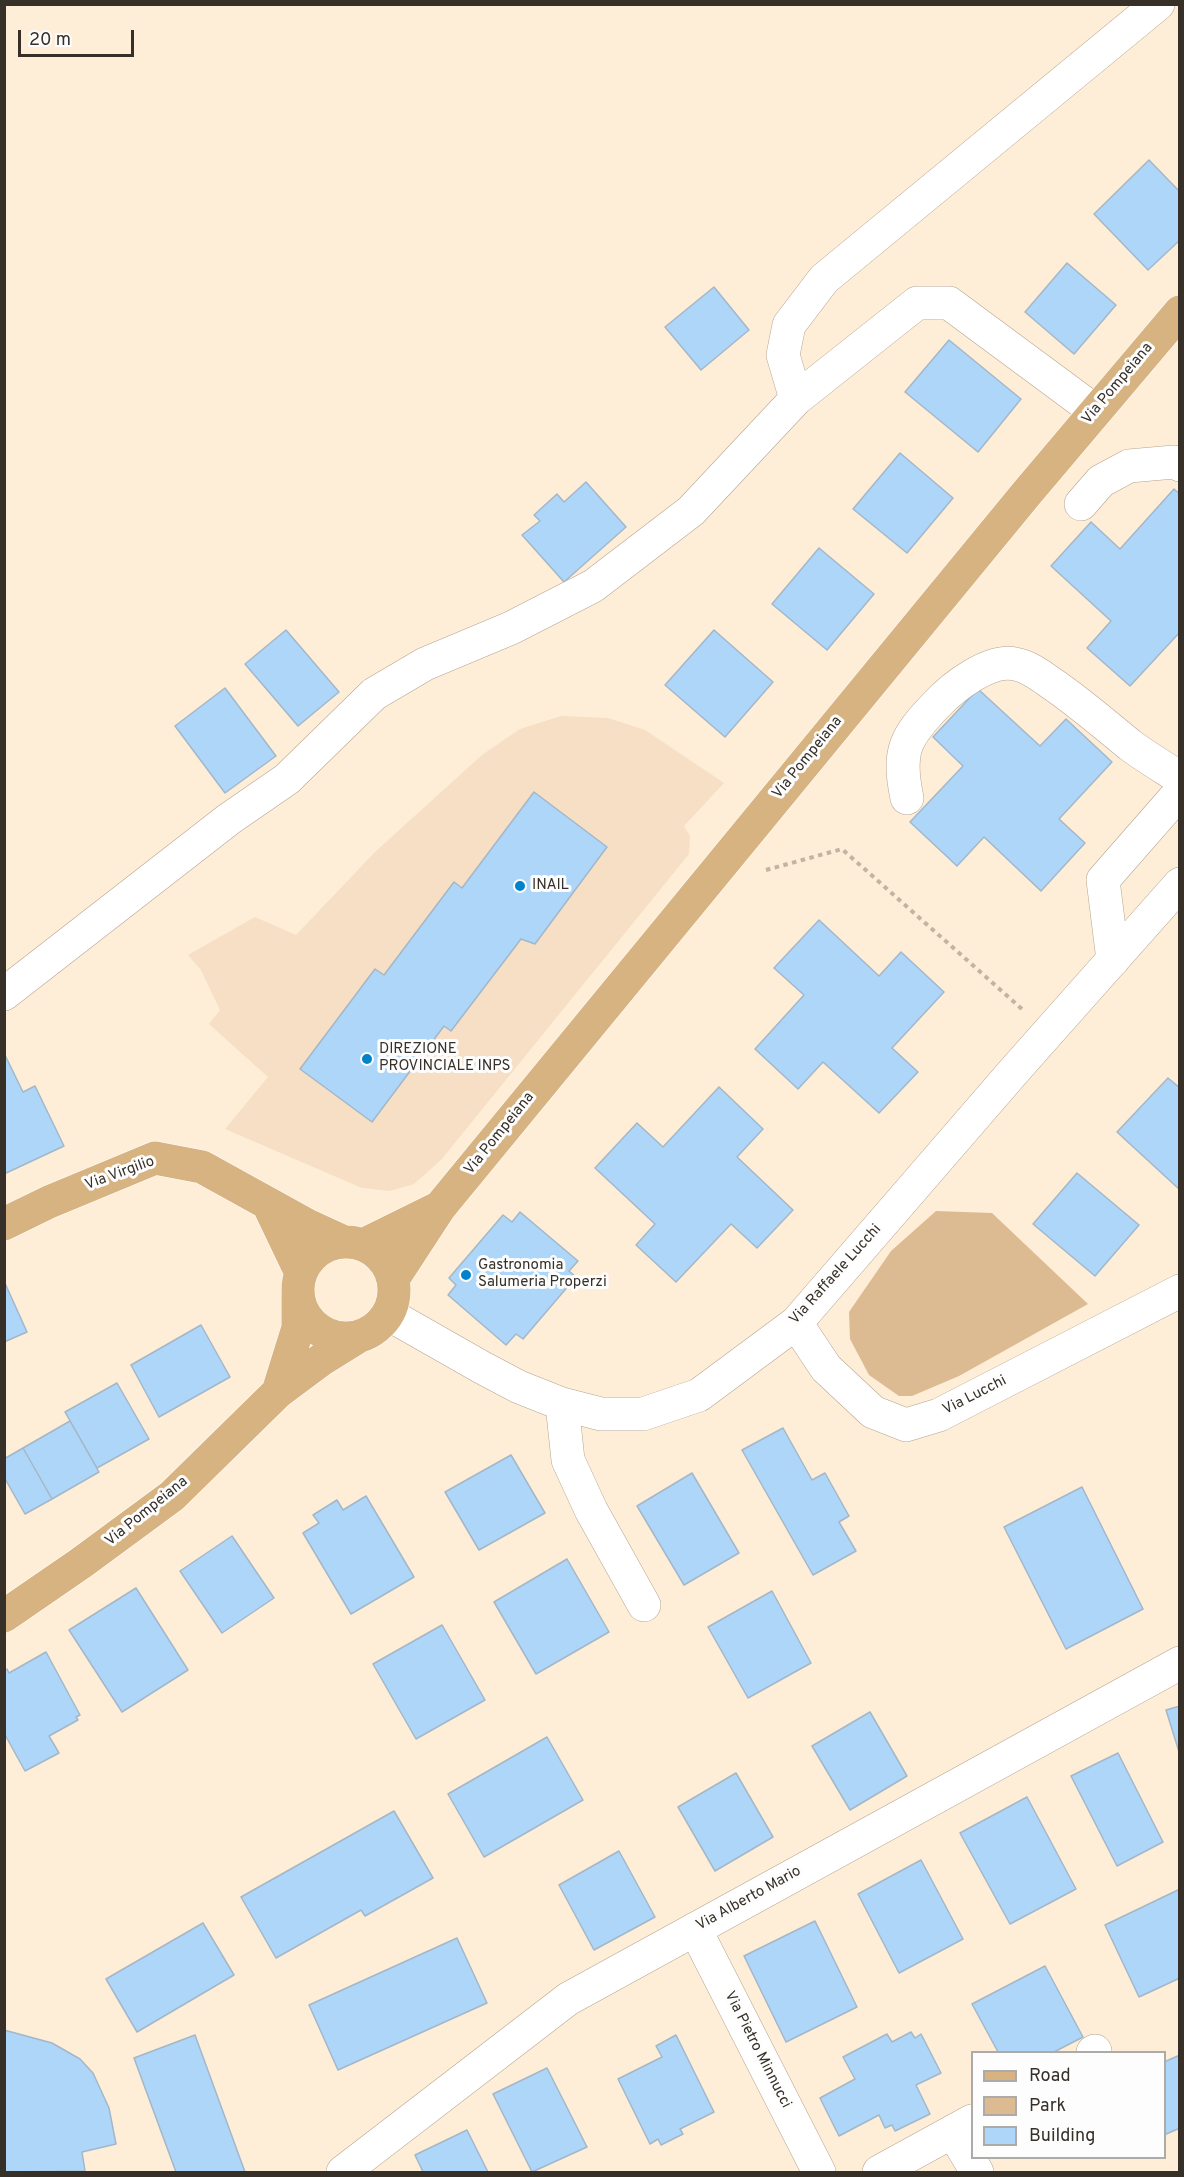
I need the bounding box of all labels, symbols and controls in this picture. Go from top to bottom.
scale bar [21,18,136,56]
text: 20 m [29,29,71,52]
street label: Via Pompeiana [1079,340,1157,428]
street label: Via Pompeiana [769,713,847,803]
place label: INAIL [532,877,569,895]
marker: INAIL [513,879,527,893]
place label: DIREZIONE PROVINCIALE INPS [379,1041,510,1076]
marker: DIREZIONE PROVINCIALE INPS [360,1052,374,1066]
street label: Via Pompeiana [461,1089,539,1179]
street label: Via Virgilio [83,1153,157,1195]
street label: Via Raffaele Lucchi [786,1221,886,1329]
place label: Gastronomia Salumeria Properzi [478,1257,607,1292]
marker: Gastronomia Salumeria Properzi [459,1268,473,1282]
street label: Via Lucchi [940,1372,1010,1420]
street label: Via Pompeiana [102,1473,192,1551]
street label: Via Alberto Mario [693,1863,805,1935]
street label: Via Pietro Minnucci [720,1989,794,2111]
legend [971,2051,1166,2159]
text: Road [1029,2065,1071,2088]
text: Park [1029,2095,1066,2118]
text: Building [1029,2125,1095,2148]

